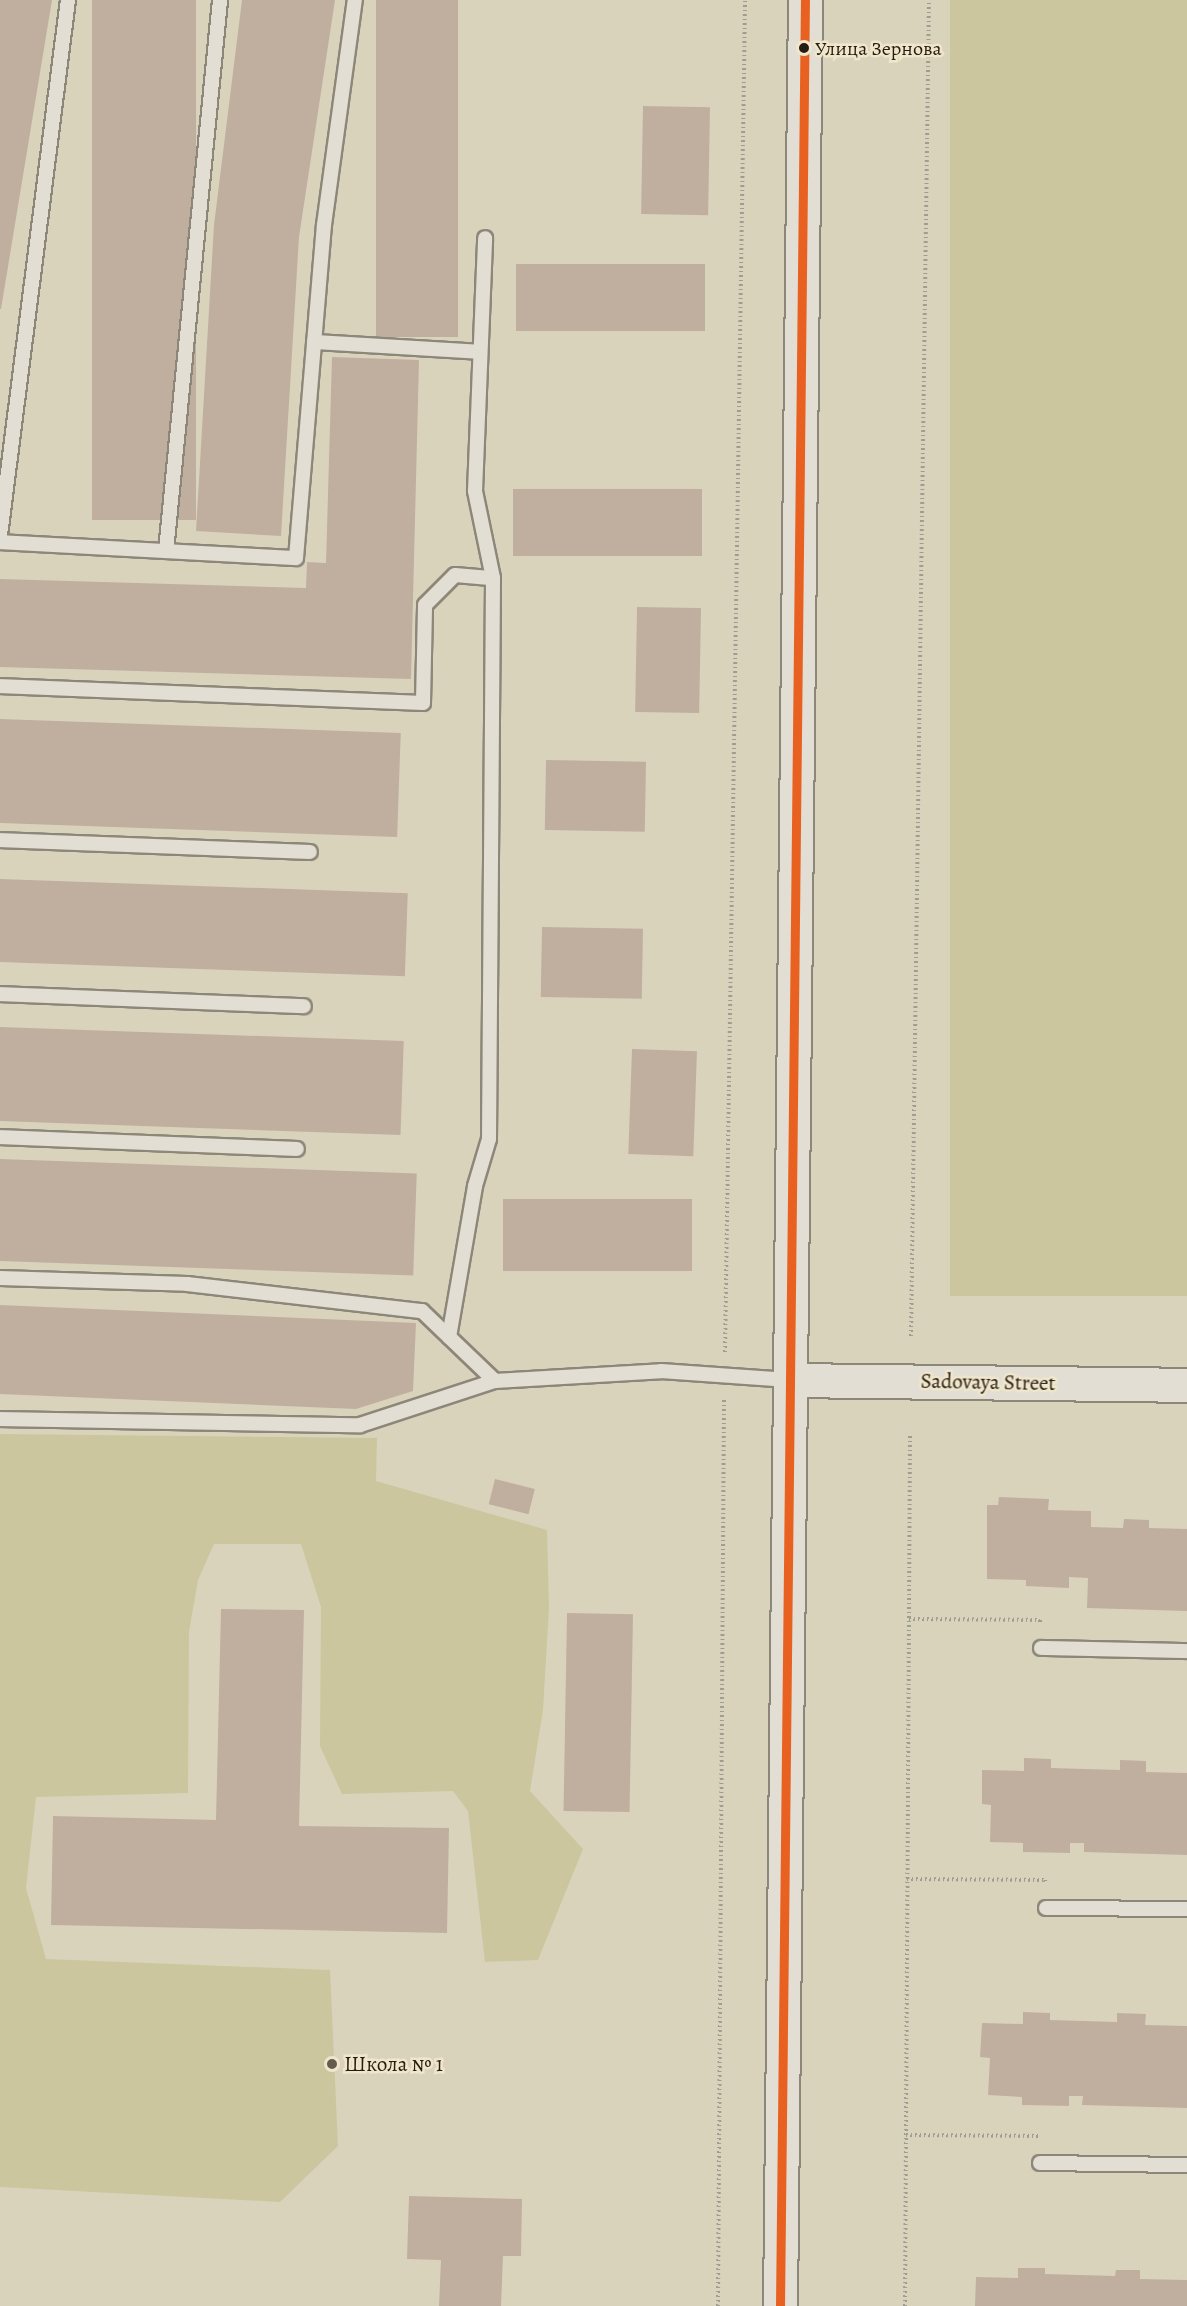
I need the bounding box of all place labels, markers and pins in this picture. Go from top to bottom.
place label: Улица Зернова [815,36,942,60]
marker: Улица Зернова [798,42,810,54]
place label: Школа № 1 [344,2051,443,2077]
marker: Школа № 1 [325,2057,339,2071]

